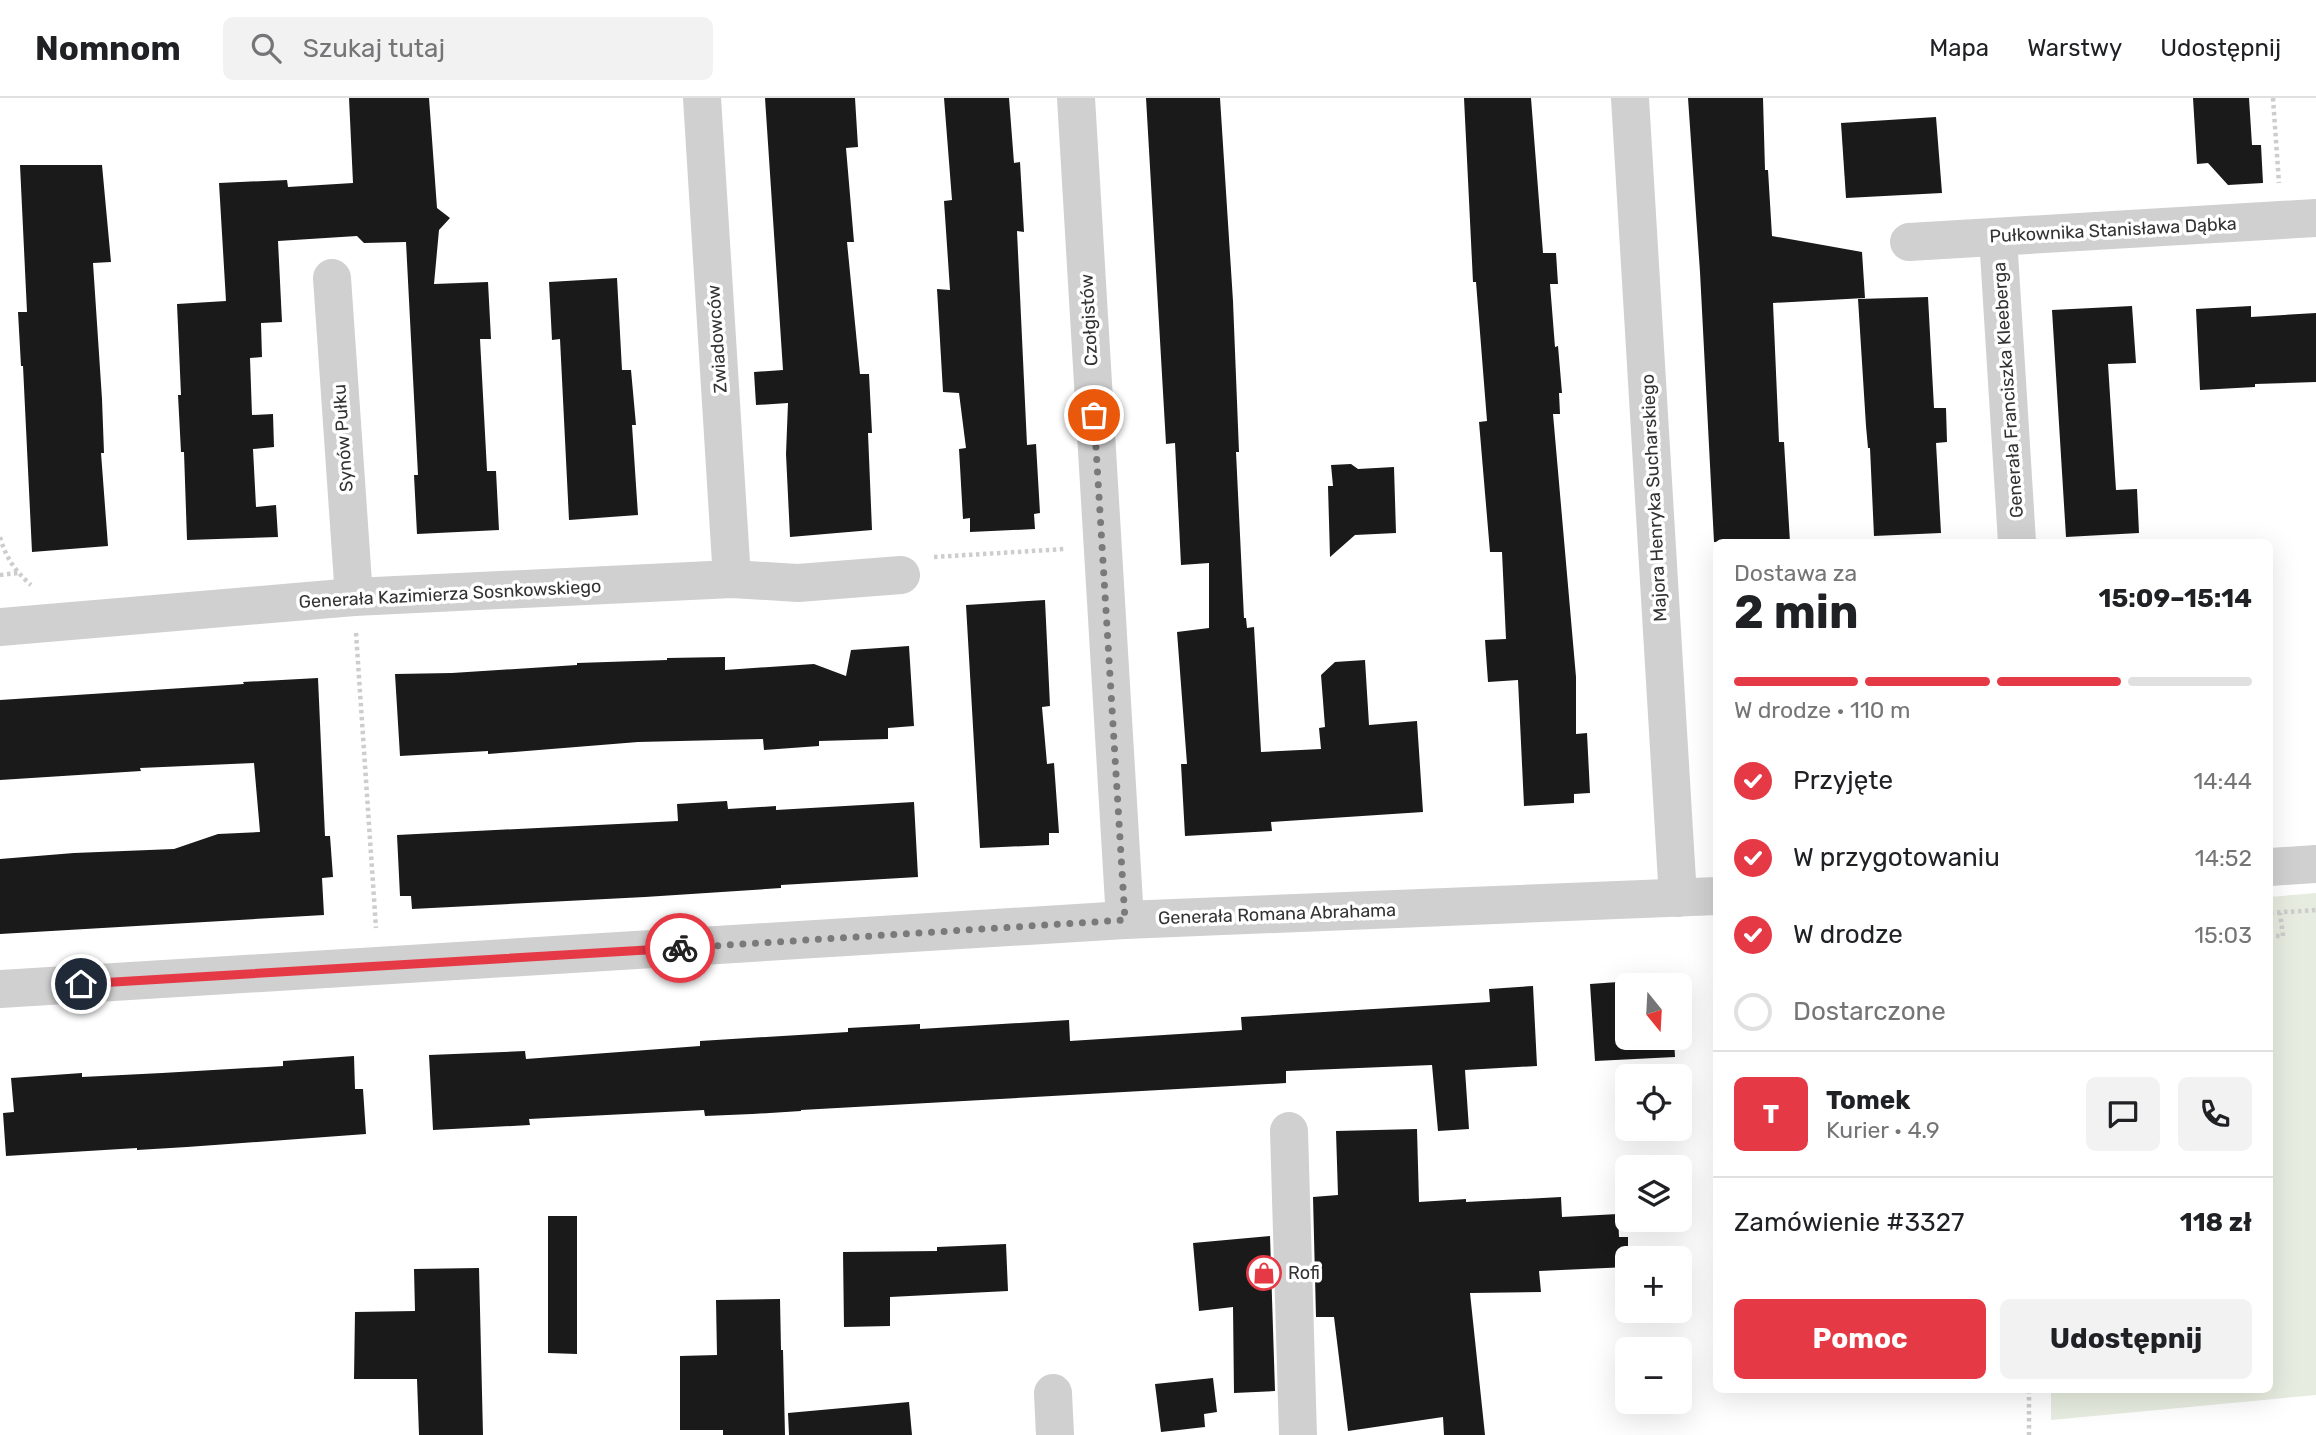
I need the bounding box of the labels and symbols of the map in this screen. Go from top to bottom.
street label: Pułkownika Stanisława Dąbka [1989,213,2237,247]
street label: Generała Franciszka Kleeberga [1988,261,2028,519]
street label: Czołgistów [1076,273,1102,367]
street label: Zwiadowców [702,284,732,394]
street label: Majora Henryka Sucharskiego [1637,374,1671,622]
street label: Synów Pułku [328,383,358,493]
pin [1064,385,1124,445]
street label: Generała Kazimierza Sosnkowskiego [298,575,602,613]
street label: Generała Romana Abrahama [1158,899,1396,929]
courier [645,913,715,983]
pin [51,954,111,1014]
north arrow [1615,973,1692,1050]
shop icon: Rofi [1245,1254,1283,1292]
place label: Rofi [1288,1262,1320,1284]

